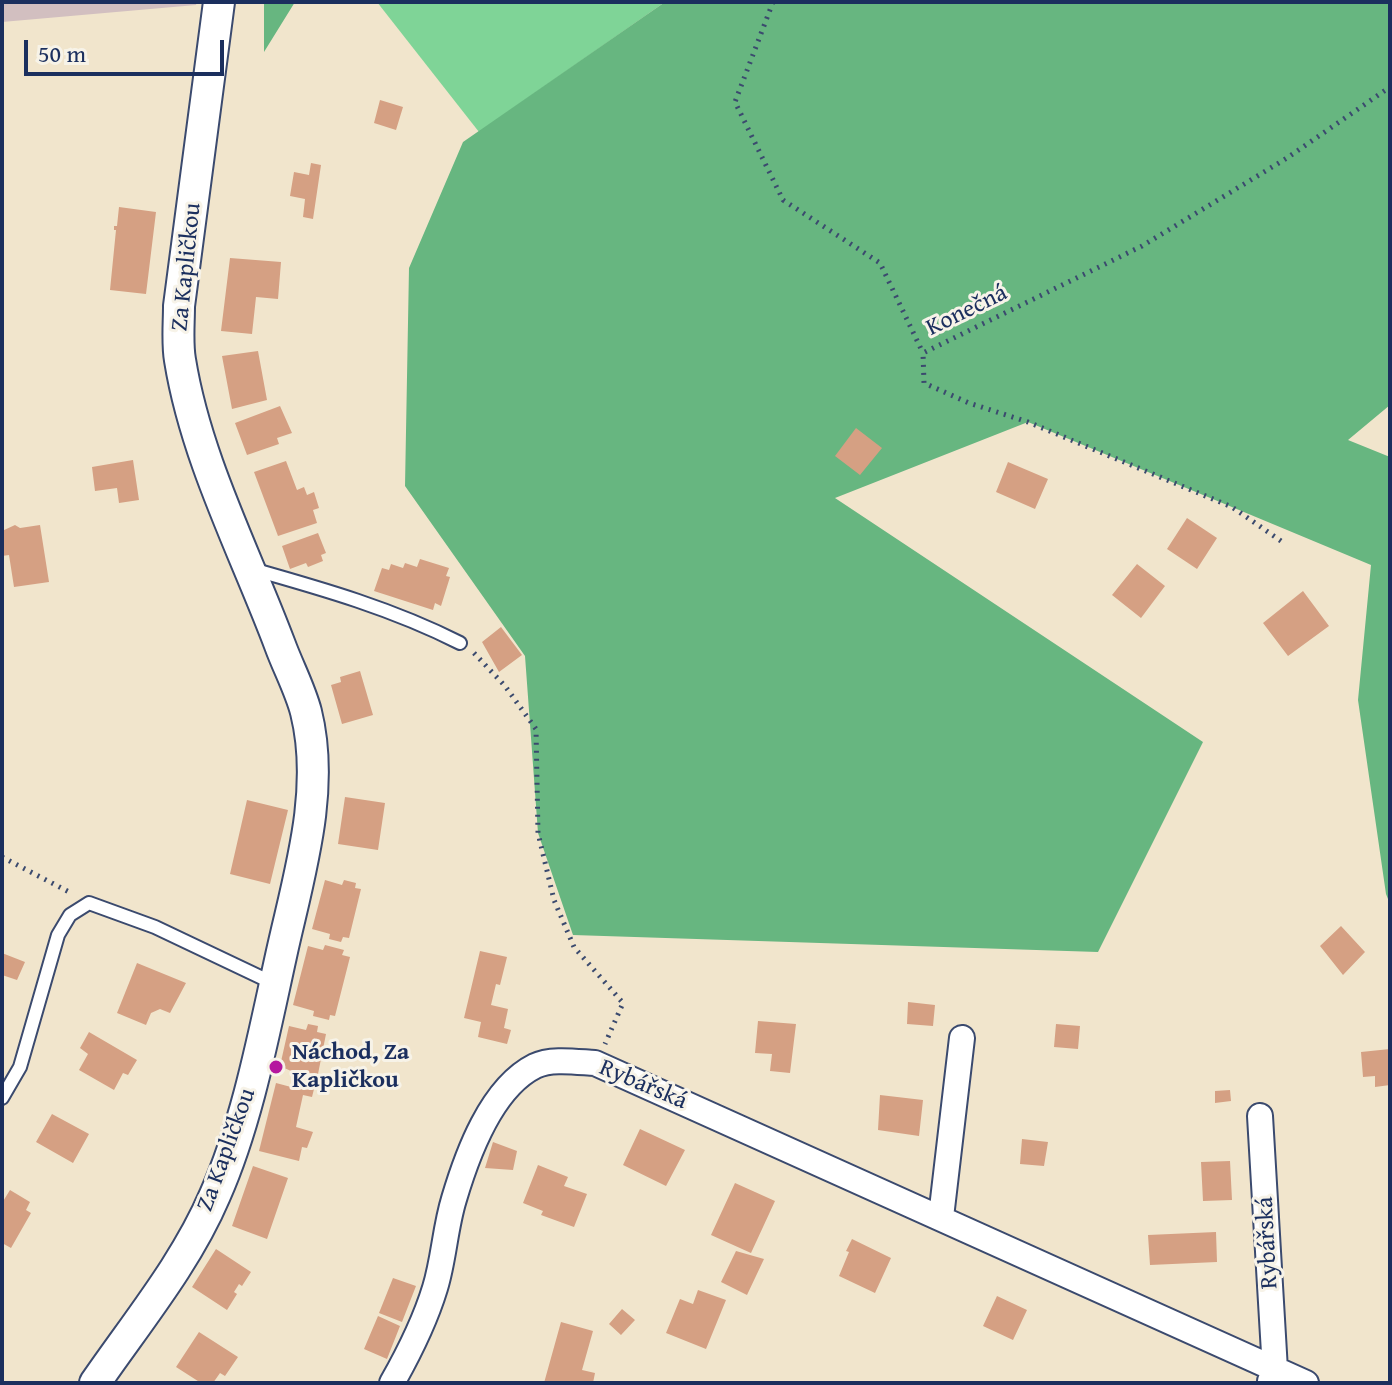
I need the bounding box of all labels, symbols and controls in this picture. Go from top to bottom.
scale bar [28,24,228,74]
text: 50 m [38,36,86,71]
street label: Za Kapličkou [166,201,208,333]
street label: Konečná [922,279,1012,343]
place label: Náchod, Za Kapličkou [292,1039,409,1095]
street label: Rybářská [595,1054,691,1116]
marker: Náchod, Za Kapličkou [267,1058,285,1076]
street label: Za Kapličkou [191,1085,263,1215]
street label: Rybářská [1251,1196,1285,1290]

